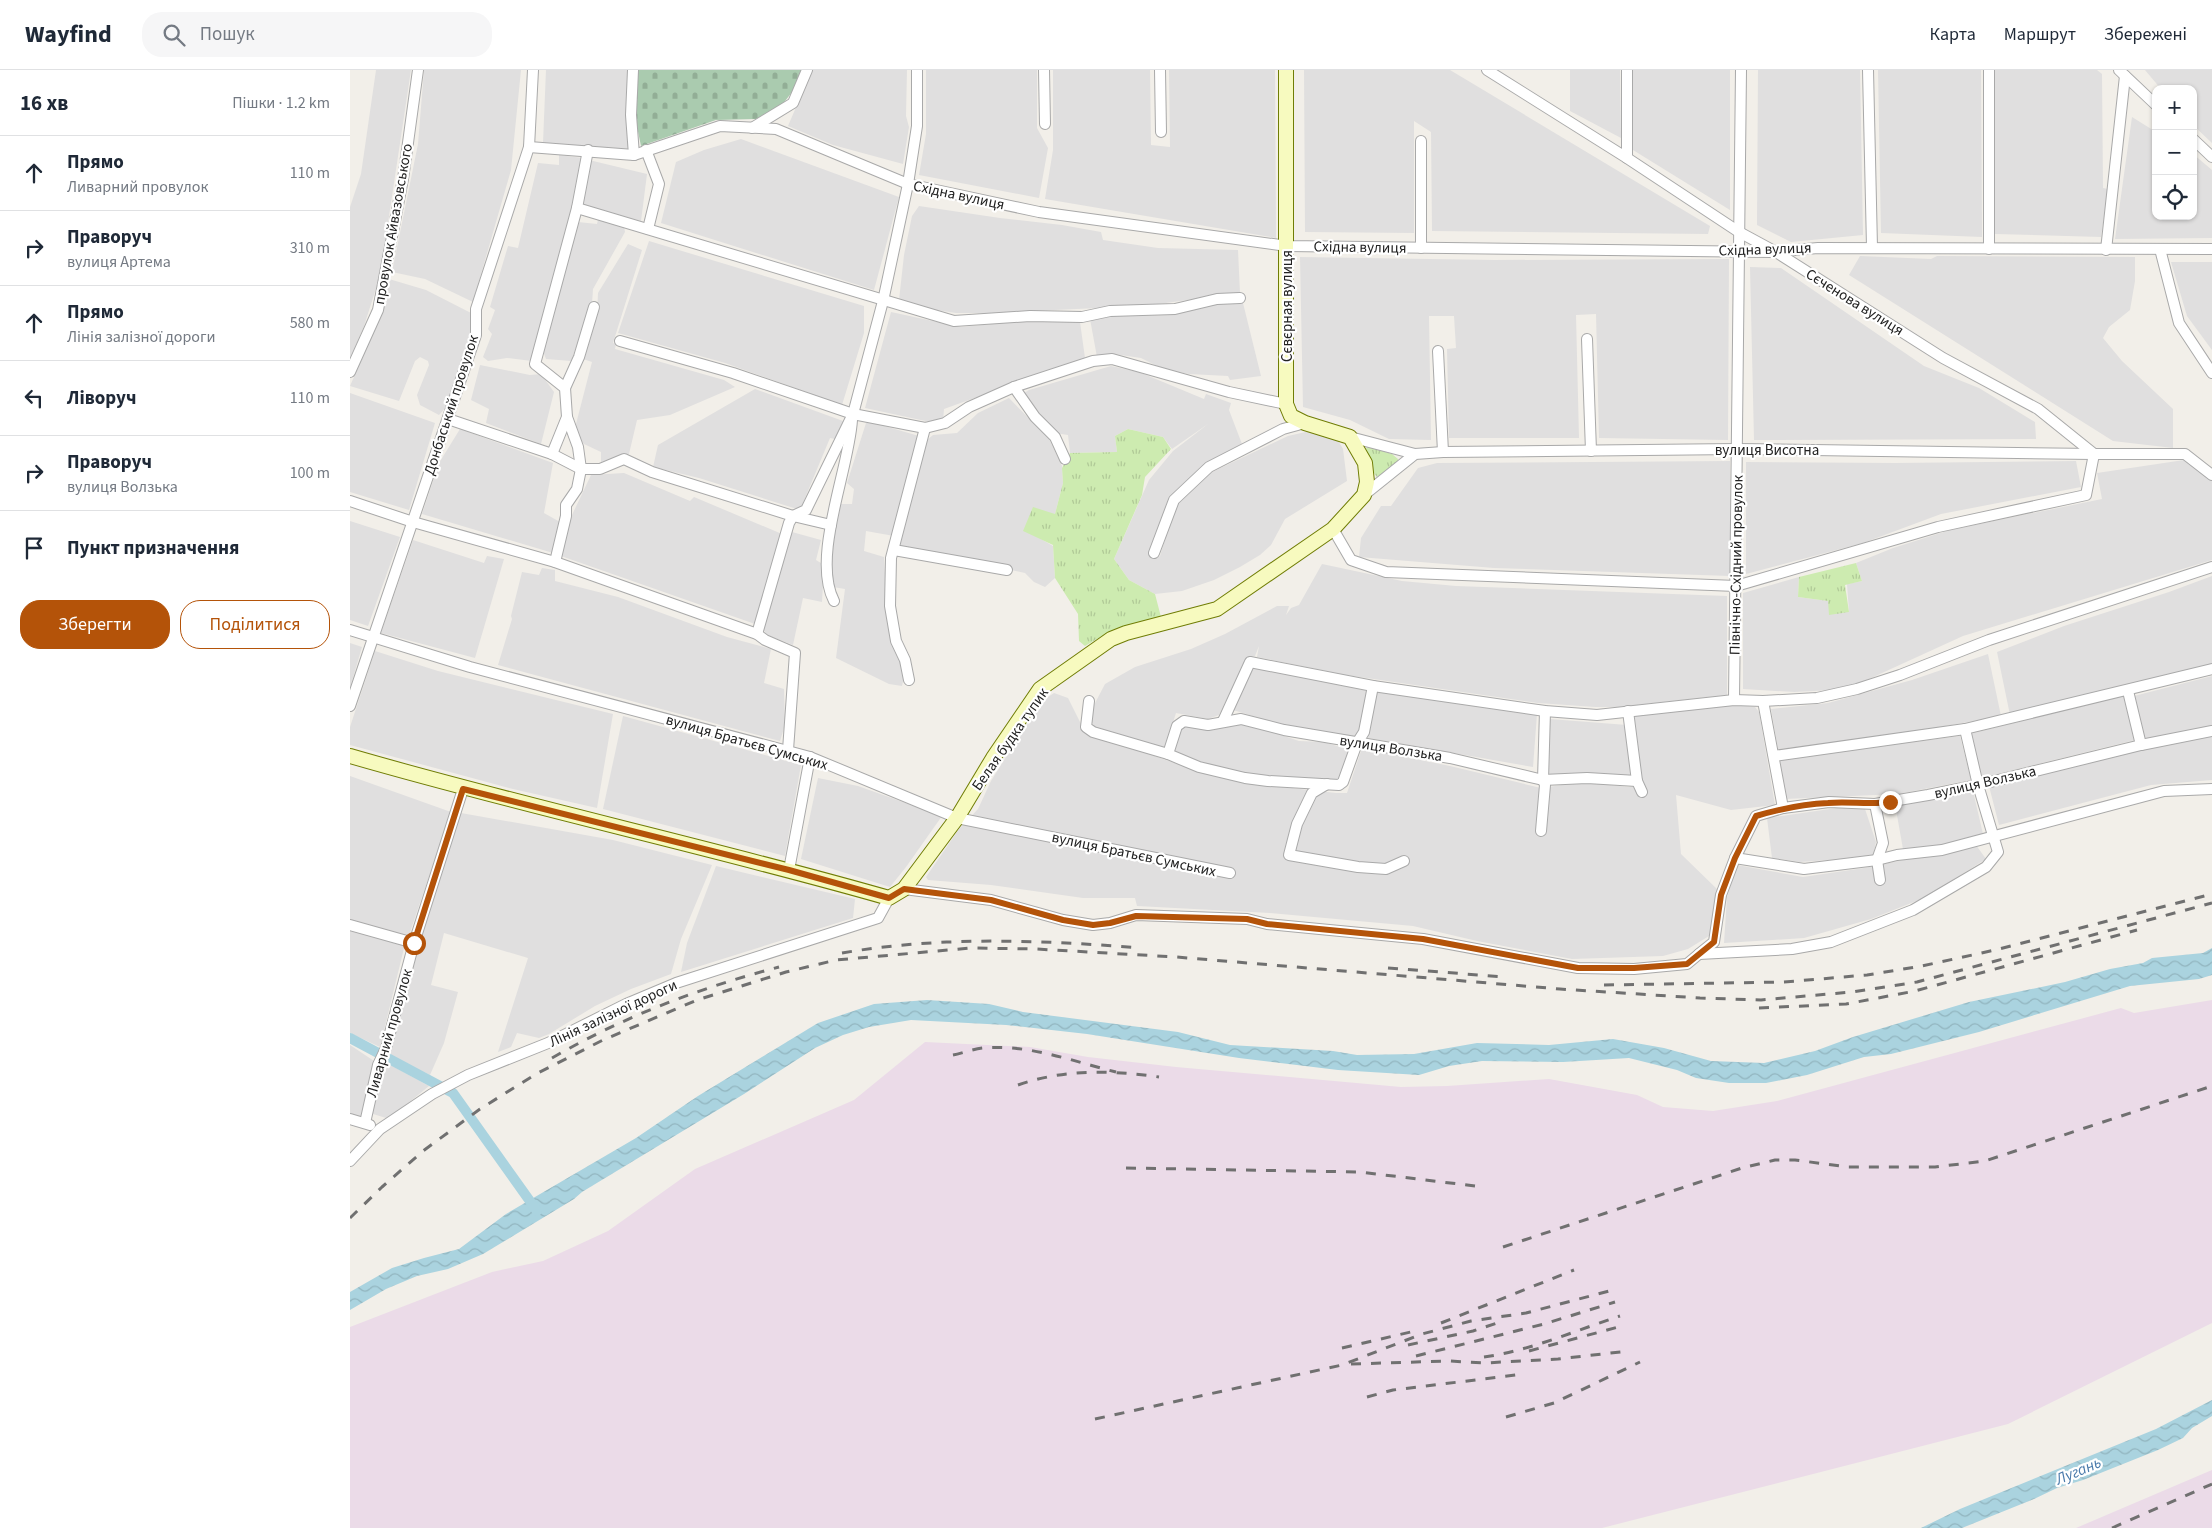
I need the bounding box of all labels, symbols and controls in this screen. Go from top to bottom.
search box [142,12,492,57]
text: Wayfind [25,17,112,52]
icon: search [160,21,188,49]
text: Пошук [200,21,255,48]
text: Карта [1930,22,1976,47]
text: Маршрут [2004,22,2076,47]
text: Збережені [2104,22,2187,47]
map controls [2152,85,2197,220]
button: + [2152,85,2197,130]
text: 16 хв [20,88,68,118]
text: Пішки · 1.2 km [232,92,330,114]
button: − [2152,130,2197,175]
street label: провулок Айвазовського [369,142,418,306]
text: Прямо [67,149,124,176]
icon: ahead [20,159,48,187]
text: 110 m [290,162,330,184]
button: locate [2152,175,2197,220]
text: Ливарний провулок [67,176,208,198]
street label: Східна вулиця [911,176,1007,215]
text: Праворуч [67,224,152,251]
icon: right [20,234,48,262]
street label: Східна вулиця [1313,236,1407,259]
text: 310 m [290,237,330,259]
street label: Східна вулиця [1718,237,1812,262]
street label: Сєвєрная вулиця [1277,250,1298,362]
text: вулиця Артема [67,251,171,273]
street label: Сєченова вулиця [1802,264,1908,341]
text: Прямо [67,299,124,326]
icon: ahead [20,309,48,337]
text: 580 m [290,312,330,334]
text: Лінія залізної дороги [67,326,216,348]
street label: Донбаський провулок [419,332,484,478]
icon: left [20,384,48,412]
text: Ліворуч [67,385,136,412]
text: 110 m [290,387,330,409]
street label: вулиця Висотна [1715,440,1819,461]
text: Праворуч [67,449,152,476]
icon: right [20,459,48,487]
text: 100 m [290,462,330,484]
street label: Північно-Східний провулок [1724,474,1749,655]
text: вулиця Волзька [67,476,178,498]
icon: arrive [20,534,48,562]
text: Пункт призначення [67,535,239,562]
button: Зберегти [20,600,170,649]
button: Поділитися [180,600,330,649]
street label: Белая будка тупик [967,683,1054,795]
street label: вулиця Братьєв Сумських [663,709,831,776]
street label: вулиця Волзька [1338,730,1444,767]
street label: вулиця Волзька [1932,761,2038,804]
route end [1879,791,1902,814]
street label: вулиця Братьєв Сумських [1050,827,1218,882]
route start [403,932,426,955]
street label: Ливарний провулок [361,966,418,1100]
street label: Лінія залізної дороги [546,974,681,1052]
water label: Лугань [2051,1451,2105,1491]

